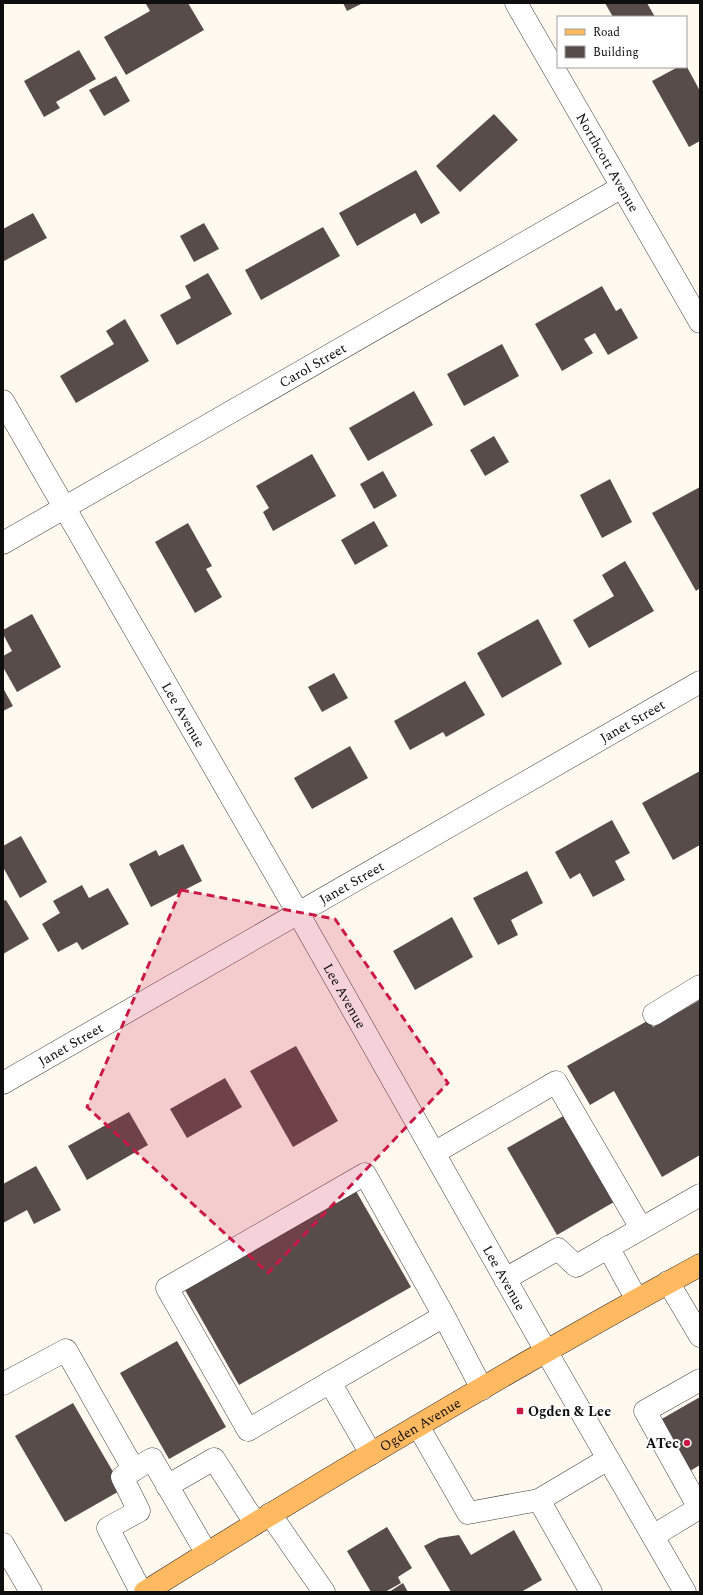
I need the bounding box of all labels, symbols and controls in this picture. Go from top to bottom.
legend [557,16,687,68]
text: Road [593,23,620,42]
text: Building [593,43,639,62]
street label: Northcott Avenue [571,109,645,216]
street label: Carol Street [275,338,350,393]
street label: Lee Avenue [156,678,211,752]
street label: Janet Street [596,694,669,748]
street label: Janet Street [315,856,388,910]
street label: Lee Avenue [317,959,371,1033]
street label: Janet Street [34,1017,107,1072]
street label: Lee Avenue [477,1241,531,1315]
street label: Ogden Avenue [376,1393,465,1457]
place label: Ogden & Lee [528,1401,611,1422]
marker: Ogden & Lee [515,1406,525,1416]
place label: ATec [646,1433,679,1454]
marker: ATec [682,1438,692,1448]

